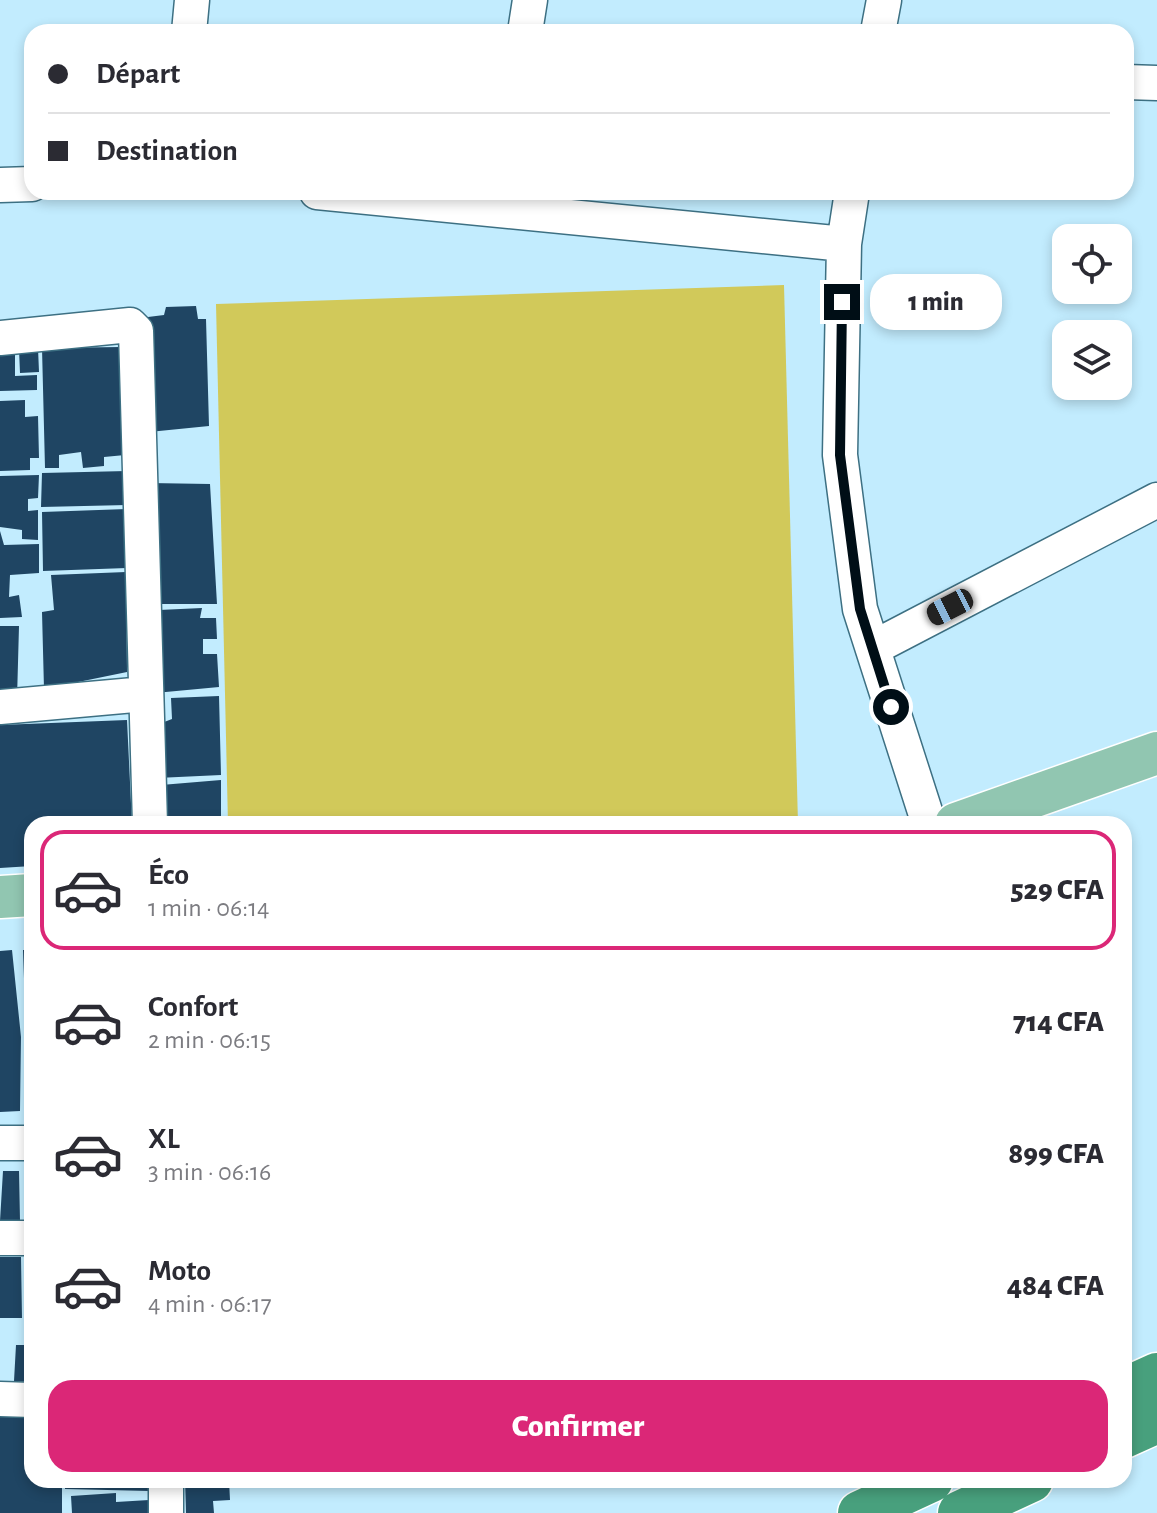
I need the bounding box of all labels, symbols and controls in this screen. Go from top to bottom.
text: Départ [96,59,180,89]
text: Destination [96,136,238,166]
map controls [1052,224,1132,400]
button: locate [1052,224,1132,304]
callout: 1 min [870,274,1002,330]
route end [824,284,860,320]
text: 1 min [908,289,964,315]
button: layers [1052,320,1132,400]
car [923,585,977,629]
route start [873,689,909,725]
icon: car [52,854,124,926]
text: Éco [148,860,189,890]
text: 529 CFA [1010,875,1104,905]
text: 1 min · 06:14 [148,895,270,921]
icon: car [52,986,124,1058]
text: Confort [148,992,238,1022]
text: 714 CFA [1013,1007,1104,1037]
text: 2 min · 06:15 [148,1027,271,1053]
icon: car [52,1118,124,1190]
text: XL [148,1124,180,1154]
text: 899 CFA [1008,1139,1104,1169]
text: 3 min · 06:16 [148,1159,271,1185]
icon: car [52,1250,124,1322]
text: Moto [148,1256,211,1286]
text: 484 CFA [1007,1271,1104,1301]
text: 4 min · 06:17 [148,1291,272,1317]
button: Confirmer [48,1380,1108,1472]

